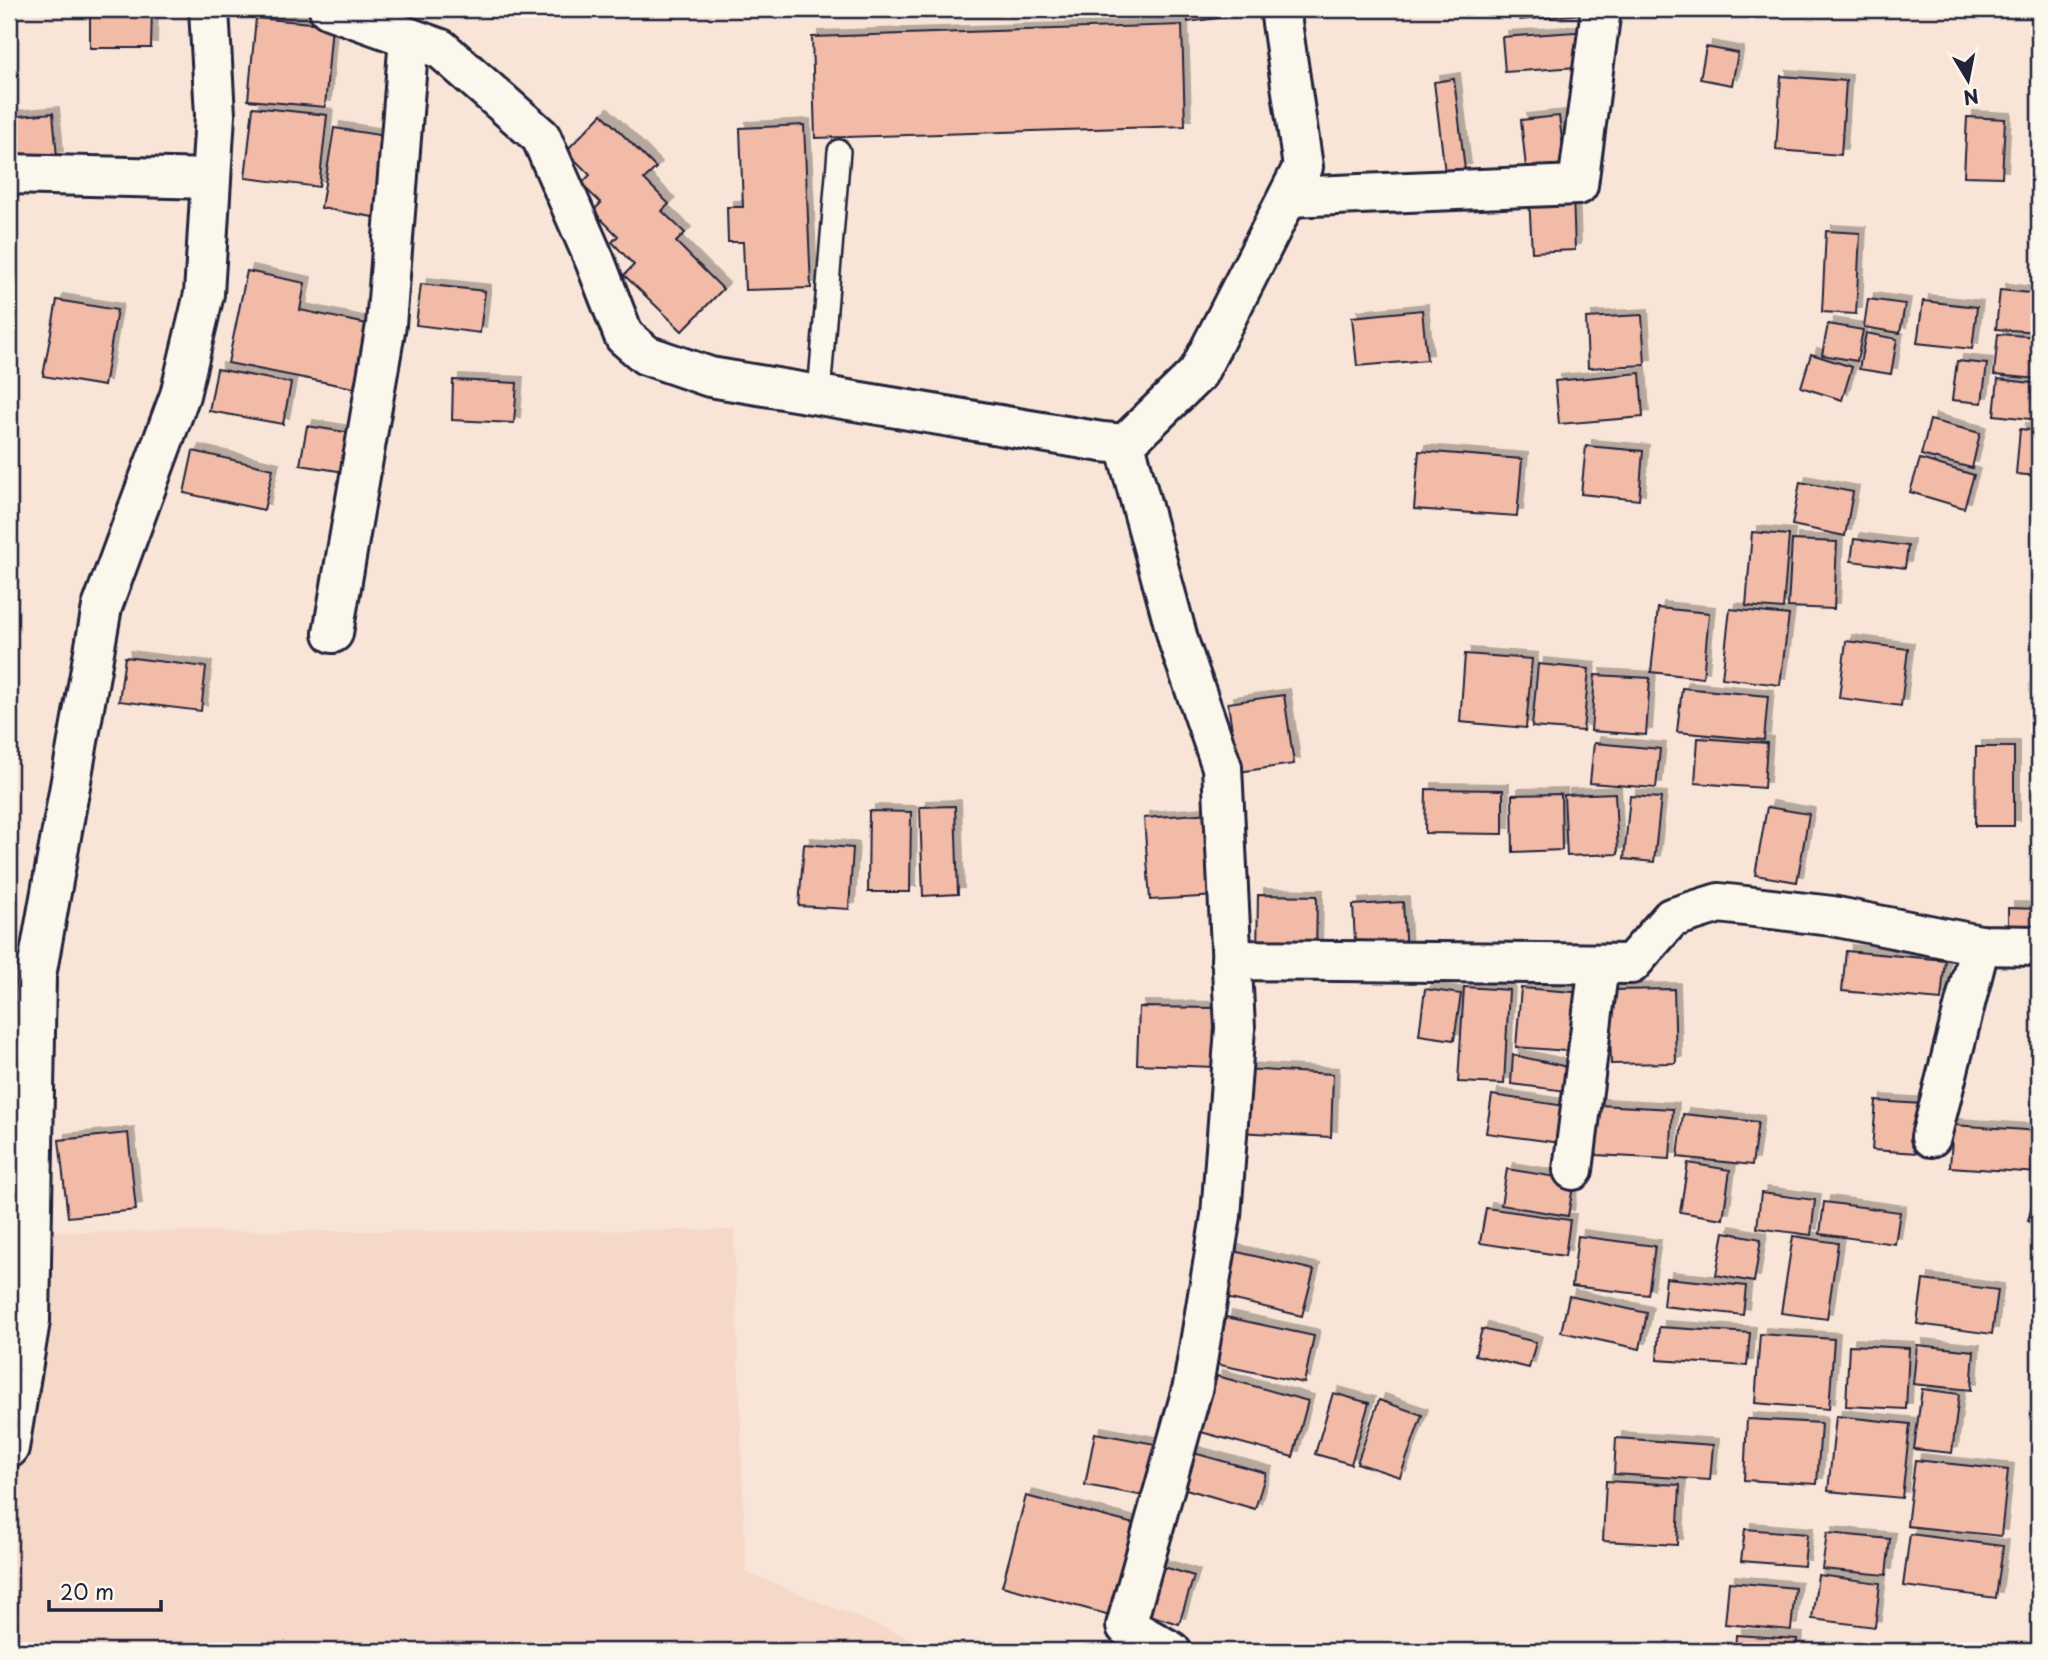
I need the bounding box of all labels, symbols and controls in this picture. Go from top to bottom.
north arrow [1932,46,2002,116]
text: N [1961,83,1981,113]
scale bar [49,1569,161,1613]
text: 20 m [60,1575,114,1607]

